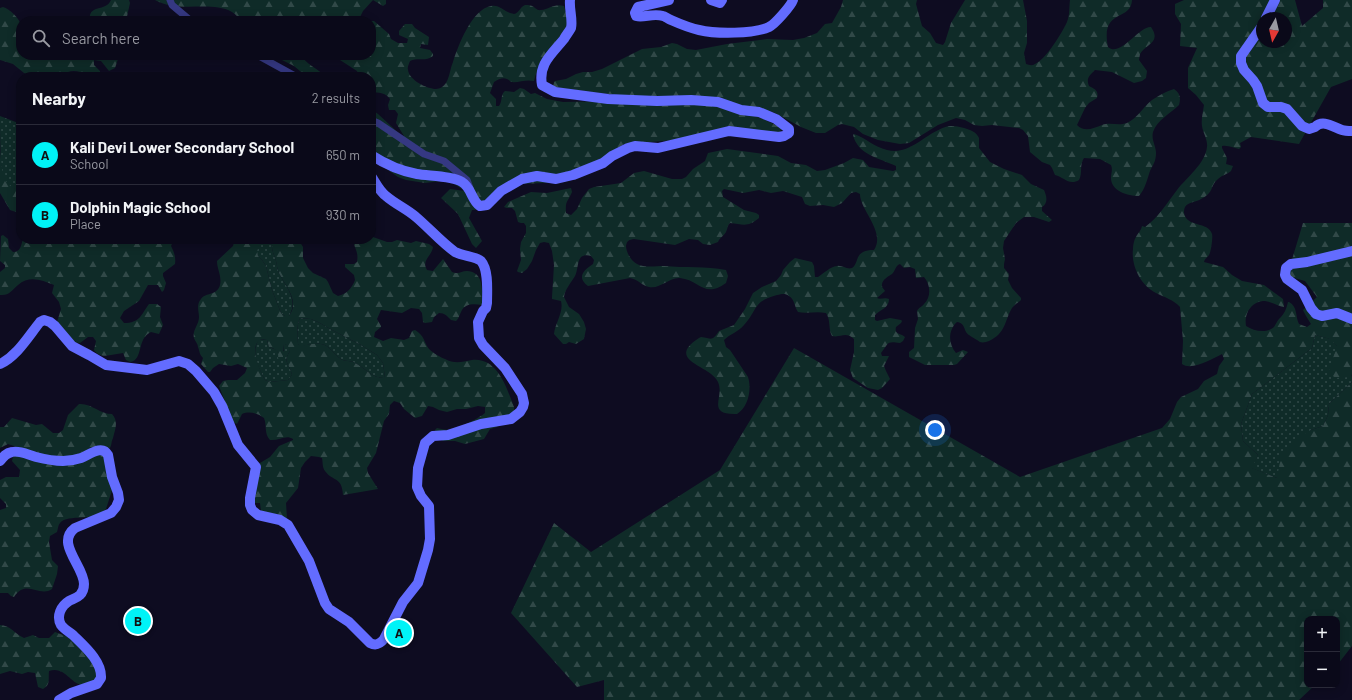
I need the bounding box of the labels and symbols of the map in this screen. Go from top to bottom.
north arrow [1256,12,1292,48]
your location [925,420,945,440]
pin: B [125,606,151,636]
pin: A [386,618,412,648]

